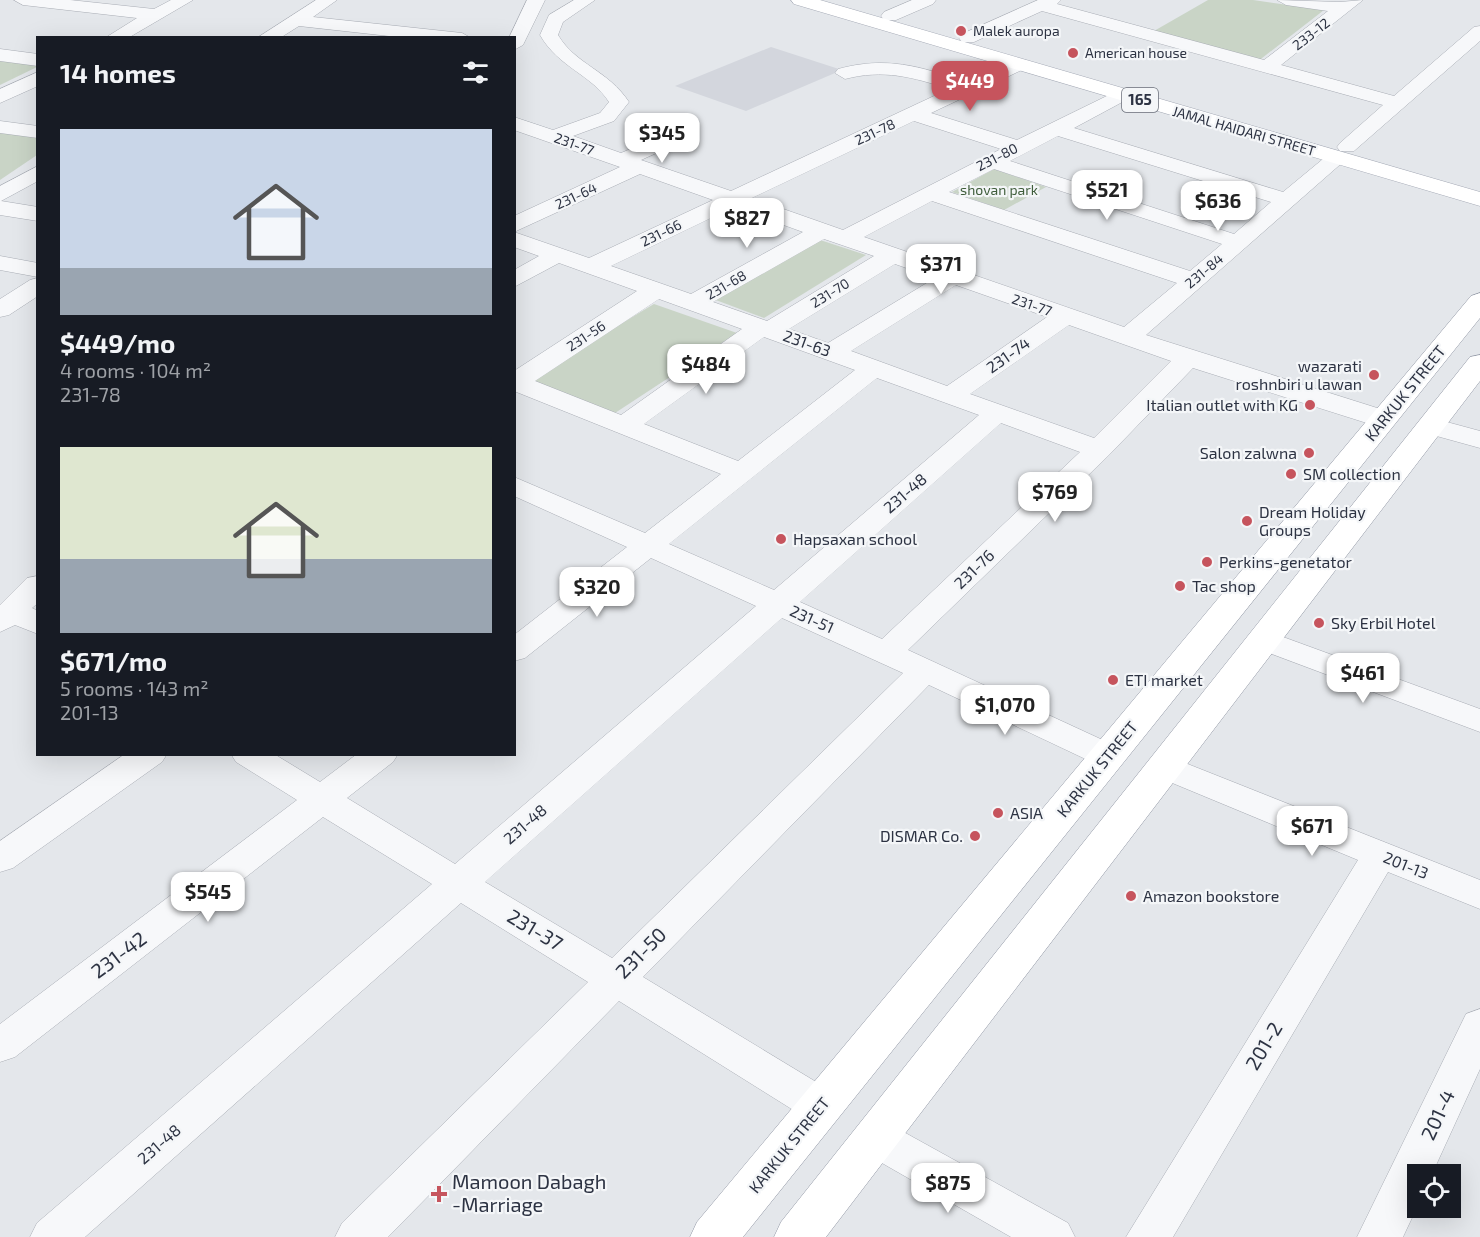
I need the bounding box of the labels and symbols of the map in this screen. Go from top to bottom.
street label: 233-12 [1289,14,1333,53]
place label: Malek auropa [973,22,1060,39]
marker: Malek auropa [954,24,968,38]
place label: American house [1085,44,1187,61]
marker: American house [1066,46,1080,60]
pin: $449 [934,61,1006,112]
road number: 165 [1122,88,1158,112]
street label: JAMAL HAIDARI STREET [1171,102,1318,159]
pin: $345 [626,113,698,164]
street label: 231-78 [852,115,898,148]
street label: 231-77 [552,128,596,159]
street label: 231-80 [973,139,1020,174]
pin: $521 [1071,170,1143,221]
street label: 231-64 [552,179,599,213]
park label: shovan park [960,181,1038,198]
pin: $636 [1182,181,1254,232]
pin: $827 [711,198,783,249]
street label: 231-66 [637,215,684,250]
pin: $371 [905,244,977,295]
street label: 231-84 [1181,250,1226,291]
street label: 231-68 [702,266,749,303]
street label: 231-70 [807,274,852,311]
street label: 231-77 [1010,290,1054,319]
street label: 231-56 [563,317,608,354]
street label: 231-63 [781,325,834,360]
street label: 231-74 [982,333,1033,376]
street label: KARKUK STREET [1360,341,1449,444]
pin: $484 [670,344,742,395]
place label: wazarati roshnbiri u lawan [1236,356,1362,393]
marker: wazarati roshnbiri u lawan [1367,368,1381,382]
place label: Italian outlet with KG [1146,395,1298,414]
marker: Italian outlet with KG [1303,398,1317,412]
place label: Salon zalwna [1200,443,1297,462]
marker: Salon zalwna [1302,446,1316,460]
place label: SM collection [1303,464,1401,483]
marker: SM collection [1284,467,1298,481]
street label: 231-48 [879,469,930,517]
pin: $769 [1019,472,1091,523]
place label: Dream Holiday Groups [1259,502,1366,539]
marker: Dream Holiday Groups [1240,514,1254,528]
place label: Hapsaxan school [793,529,917,548]
marker: Hapsaxan school [774,532,788,546]
street label: 231-76 [950,545,998,592]
place label: Perkins-genetator [1219,552,1352,571]
marker: Perkins-genetator [1200,555,1214,569]
pin: $320 [561,567,633,618]
place label: Tac shop [1192,576,1256,595]
marker: Tac shop [1173,579,1187,593]
street label: 231-51 [787,600,837,637]
place label: Sky Erbil Hotel [1331,613,1436,632]
marker: Sky Erbil Hotel [1312,616,1326,630]
pin: $461 [1327,653,1399,704]
place label: ETI market [1125,670,1203,689]
marker: ETI market [1106,673,1120,687]
pin: $1,070 [956,685,1054,736]
street label: KARKUK STREET [1052,717,1141,820]
street label: 231-48 [499,800,550,848]
place label: ASIA [1010,803,1043,822]
marker: ASIA [991,806,1005,820]
pin: $671 [1276,806,1348,857]
place label: DISMAR Co. [880,826,963,845]
marker: DISMAR Co. [968,829,982,843]
street label: 201-13 [1381,847,1432,882]
pin: $545 [172,872,244,923]
place label: Amazon bookstore [1143,886,1279,905]
marker: Amazon bookstore [1124,889,1138,903]
street label: 231-37 [503,903,568,955]
street label: 231-50 [610,922,671,983]
street label: 231-42 [86,926,151,983]
street label: 201-2 [1240,1017,1287,1074]
street label: 201-4 [1415,1086,1459,1143]
street label: KARKUK STREET [744,1093,833,1196]
street label: 231-48 [133,1120,184,1168]
pin: $875 [912,1163,984,1214]
place label: Mamoon Dabagh -Marriage [452,1169,606,1216]
marker: Mamoon Dabagh -Marriage [430,1185,448,1203]

